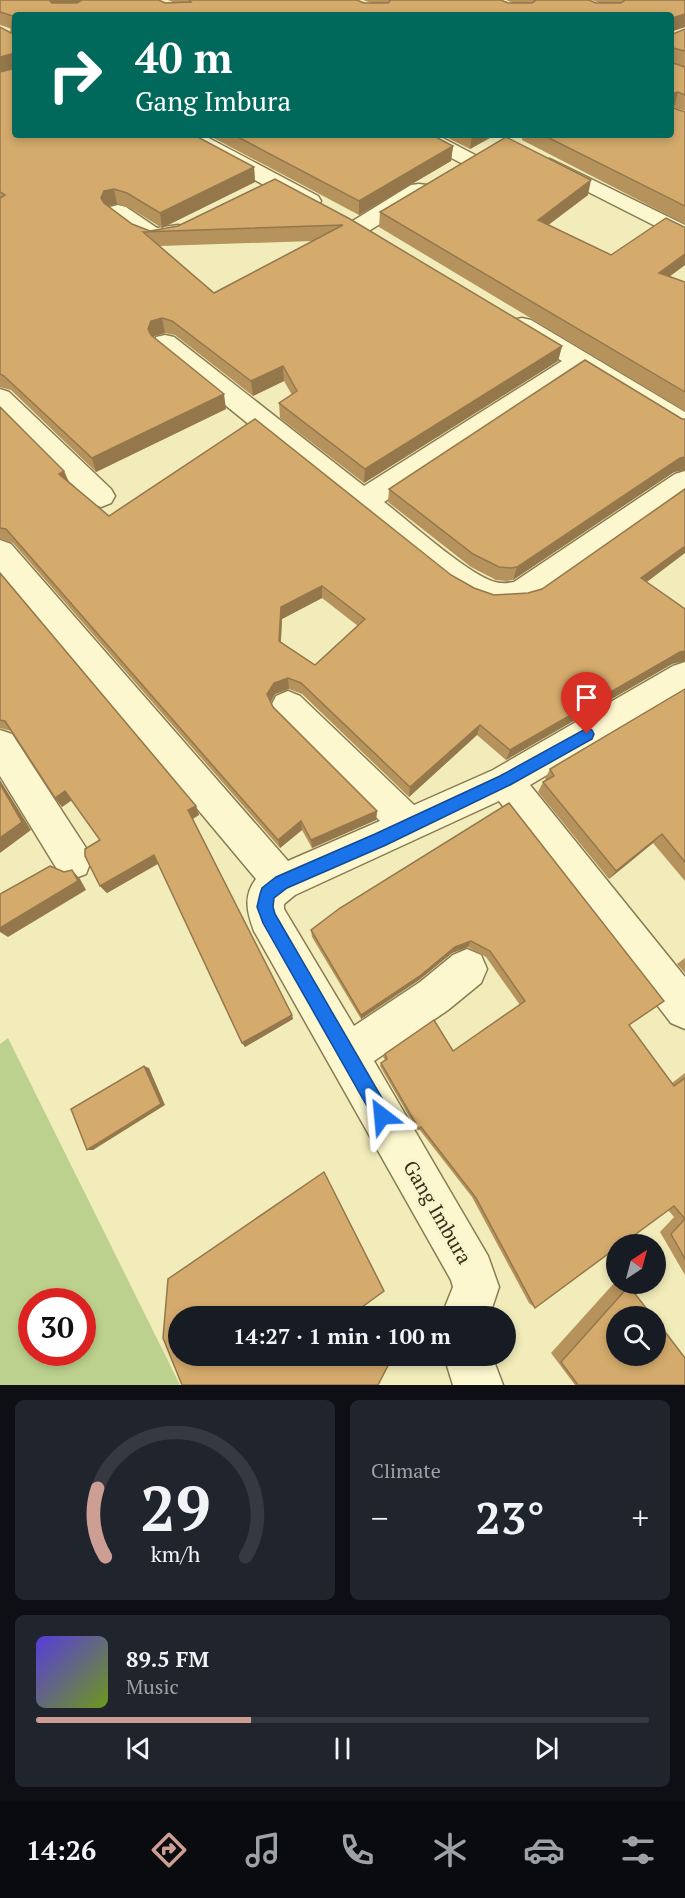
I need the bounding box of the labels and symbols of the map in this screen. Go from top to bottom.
pin [561,672,612,734]
position arrow [350,1084,414,1148]
street label: Gang Imbura [397,1155,479,1269]
north arrow [606,1234,666,1294]
speed limit sign: 30 [18,1288,96,1366]

